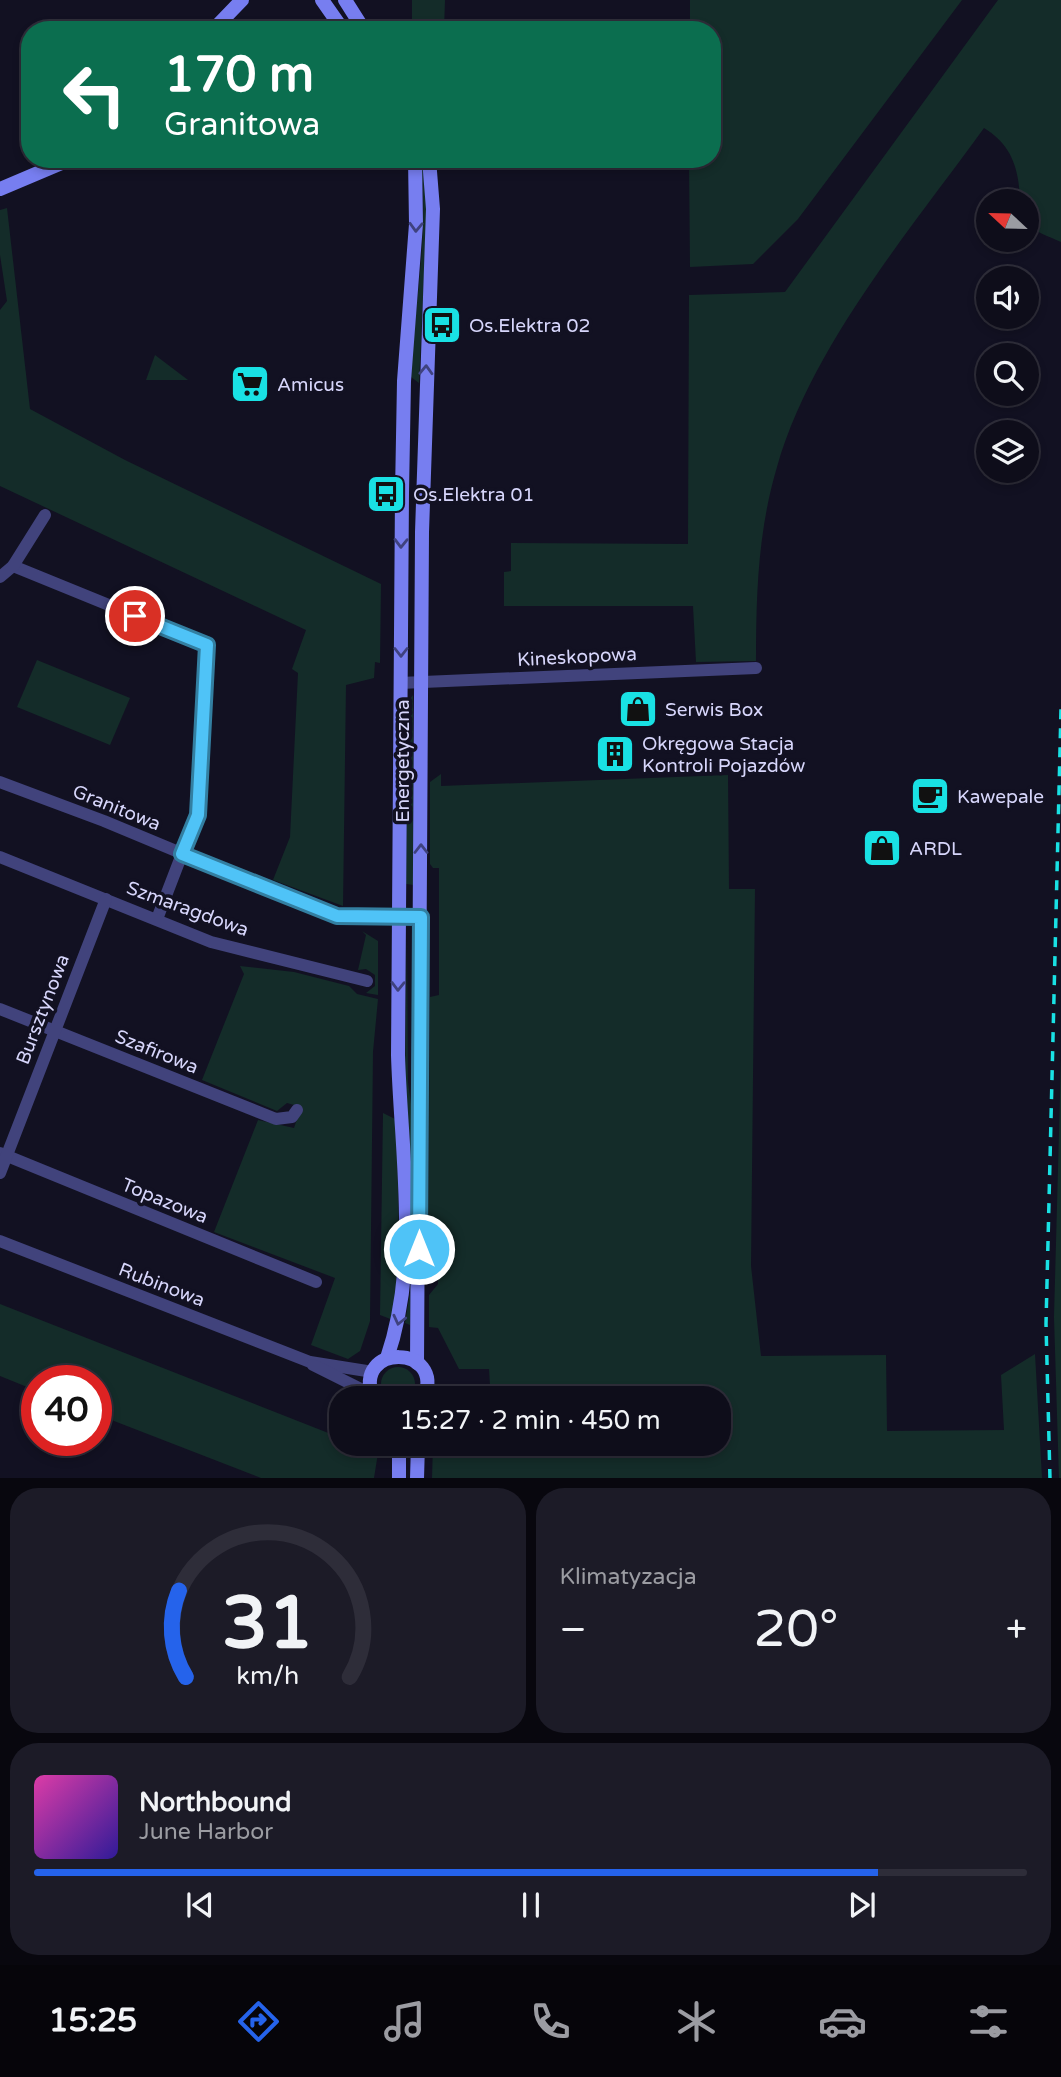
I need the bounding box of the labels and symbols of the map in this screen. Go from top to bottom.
north arrow [976,189,1040,252]
one-way arrow [408,222,423,233]
bus stop icon: Os.Elektra 02 [421,304,463,346]
place label: Os.Elektra 02 [469,315,590,337]
supermarket icon: Amicus [229,363,271,405]
one-way arrow [419,364,434,375]
place label: Amicus [277,374,344,396]
bus stop icon: Os.Elektra 01 [365,473,407,515]
place label: Os.Elektra 01 [413,484,534,506]
one-way arrow [393,538,409,549]
pin [105,586,165,646]
street label: Kineskopowa [517,643,637,671]
one-way arrow [393,647,408,658]
shop icon: Serwis Box [617,688,659,730]
street label: Energetyczna [392,699,414,823]
place label: Serwis Box [665,699,763,721]
building icon: Okręgowa Stacja Kontroli Pojazdów [594,733,636,775]
place label: Okręgowa Stacja Kontroli Pojazdów [642,733,805,777]
cafe icon: Kawepale [909,775,951,817]
street label: Granitowa [69,780,164,836]
place label: Kawepale [957,786,1044,808]
shop icon: ARDL [861,827,903,869]
place label: ARDL [909,838,962,860]
one-way arrow [413,843,429,854]
street label: Szmaragdowa [124,877,252,941]
street label: Bursztynowa [12,951,74,1068]
one-way arrow [390,981,406,991]
street label: Szafirowa [112,1025,201,1079]
street label: Topazowa [118,1174,211,1228]
position arrow [382,1212,456,1286]
street label: Rubinowa [115,1258,208,1311]
one-way arrow [393,1314,407,1326]
speed limit sign: 40 [21,1365,112,1456]

